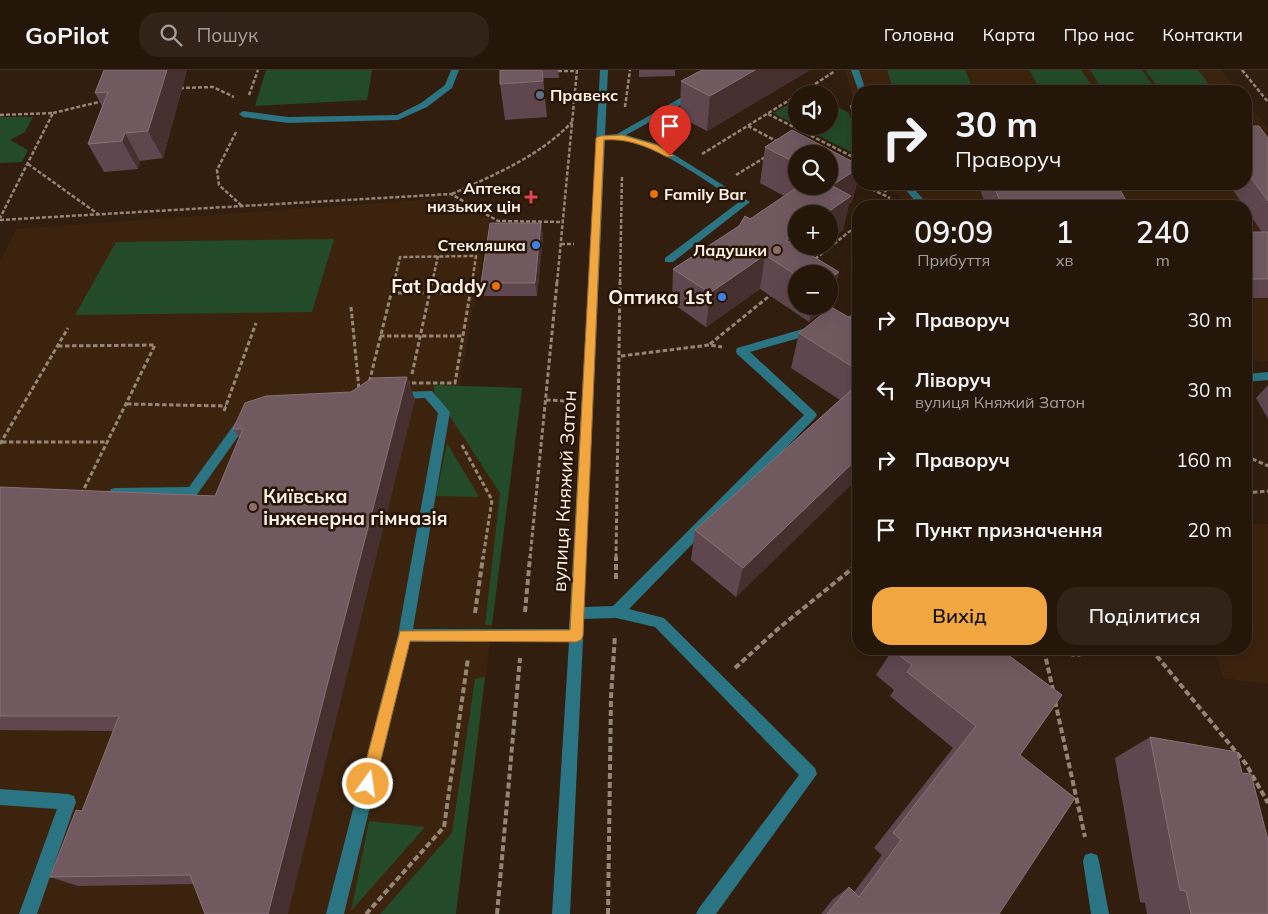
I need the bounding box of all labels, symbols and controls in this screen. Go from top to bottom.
search box [139,12,489,57]
text: GoPilot [25,20,109,50]
icon: search [157,21,185,49]
text: Пошук [197,23,258,47]
text: Головна [884,23,955,46]
text: Карта [983,23,1036,46]
text: Про нас [1064,23,1134,46]
text: Контакти [1162,23,1243,46]
place label: Правекс [550,85,618,105]
map controls [788,85,838,315]
button: sound [788,85,838,135]
marker: Правекс [534,89,546,101]
text: 30 m [955,102,1038,146]
pin [649,105,691,156]
icon: right [872,105,937,170]
icon: arrive [656,112,684,140]
button: search [788,145,838,195]
text: Праворуч [955,145,1061,173]
place label: Аптека низьких цін [427,178,521,216]
place label: Family Bar [664,184,747,204]
marker: Family Bar [648,188,660,200]
marker: Аптека низьких цін [525,191,537,203]
button: + [788,205,838,255]
text: 09:09 [914,213,993,251]
text: 1 [1056,213,1074,251]
text: 240 [1136,213,1190,251]
place label: Стекляшка [438,235,526,255]
marker: Стекляшка [530,239,542,251]
place label: Ладушки [693,240,767,260]
marker: Ладушки [771,244,783,256]
text: Прибуття [917,250,990,270]
text: хв [1056,250,1073,270]
text: m [1156,250,1170,270]
button: − [788,265,838,315]
place label: Fat Daddy [391,274,487,298]
marker: Fat Daddy [490,280,502,292]
place label: Оптика 1st [608,285,712,309]
marker: Оптика 1st [716,291,728,303]
icon: right [872,306,900,334]
text: Праворуч [915,308,1010,332]
text: 30 m [1188,308,1232,332]
text: Ліворуч [915,368,991,392]
icon: left [872,376,900,404]
text: 30 m [1188,378,1232,402]
street label: вулиця Княжий Затон [547,390,581,592]
text: вулиця Княжий Затон [915,392,1085,412]
icon: right [872,446,900,474]
text: Праворуч [915,448,1010,472]
text: 160 m [1176,448,1232,472]
place label: Київська інженерна гімназія [263,484,448,530]
marker: Київська інженерна гімназія [247,501,259,513]
icon: arrive [872,516,900,544]
text: Пункт призначення [915,518,1103,542]
text: 20 m [1188,518,1232,542]
button: Вихід [872,587,1047,645]
button: Поділитися [1057,587,1232,645]
position arrow [341,757,393,809]

